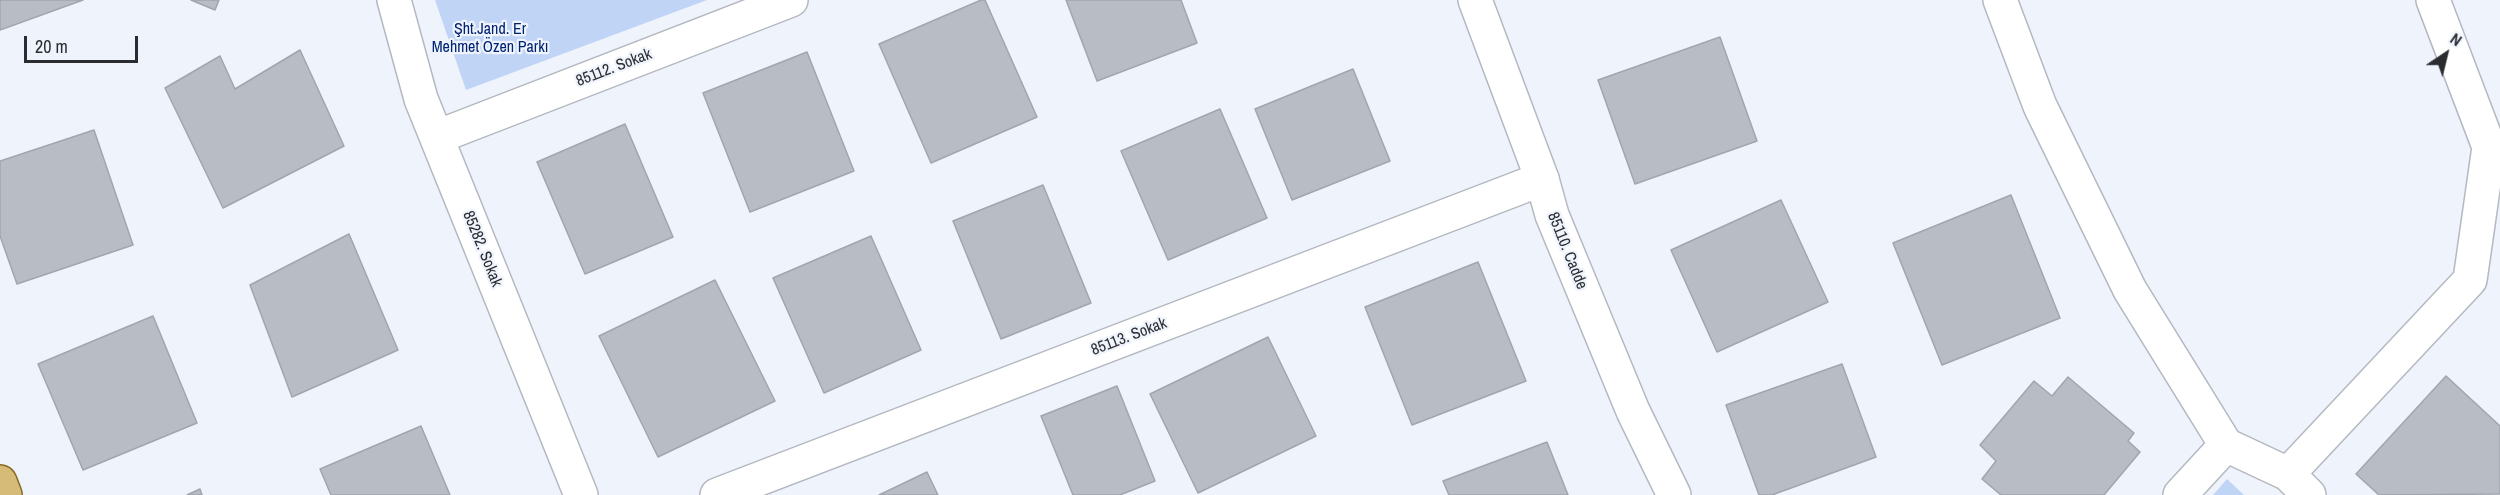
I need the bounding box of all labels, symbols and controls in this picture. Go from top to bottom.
park label: Şht.Jand. Er Mehmet Özen Parkı [432,20,548,58]
scale bar [27,24,141,62]
north arrow [2416,24,2476,84]
text: N [2446,28,2467,51]
text: 20 m [35,34,68,59]
street label: 85112. Sokak [574,45,654,91]
street label: 85282. Sokak [458,208,506,290]
street label: 85110. Cadde [1543,210,1591,292]
street label: 85113. Sokak [1089,314,1169,360]

